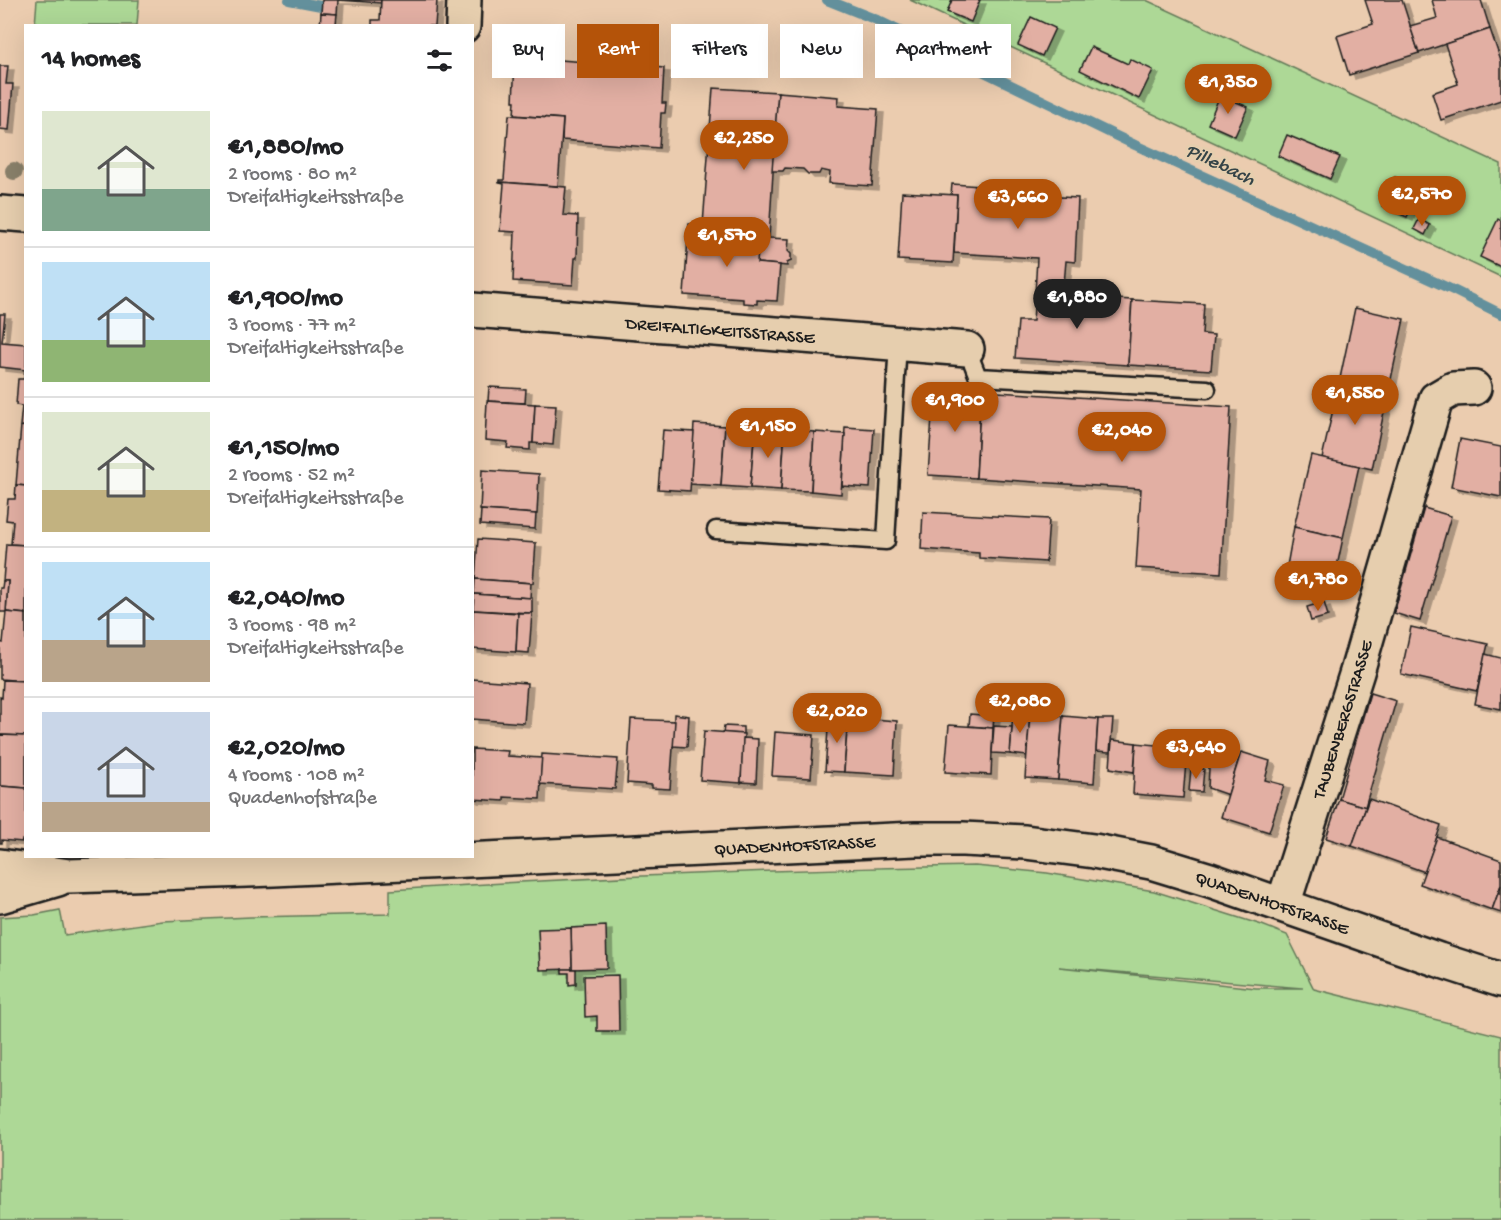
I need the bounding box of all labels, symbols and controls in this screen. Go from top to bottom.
chip: Buy [492,24,565,78]
chip: Rent [577,24,659,78]
chip: Filters [671,24,768,78]
chip: New [780,24,863,78]
chip: Apartment [875,24,1011,78]
icon: filters [423,44,456,77]
text: 14 homes [42,45,140,76]
pin: €1,350 [1179,64,1277,115]
text: €1,350 [1199,72,1257,95]
pin: €2,250 [695,120,793,171]
text: €2,250 [714,128,774,151]
text: €1,880/mo [228,133,344,164]
icon: home [90,135,162,207]
water label: Pillebach [1181,140,1258,192]
text: 2 rooms · 80 m² [228,164,357,187]
pin: €2,570 [1373,176,1471,227]
pin: €3,660 [969,179,1067,230]
text: €2,570 [1392,184,1452,207]
text: Dreifaltigkeitsstraße [228,187,404,210]
text: €3,660 [988,187,1048,210]
pin: €1,570 [678,217,776,268]
text: €1,570 [698,225,756,248]
pin: €1,880 [1028,279,1126,330]
text: €1,900/mo [228,284,343,315]
icon: home [90,286,162,358]
text: €1,880 [1047,287,1107,310]
street label: DREIFALTIGKEITSSTRASSE [624,314,816,350]
text: 3 rooms · 77 m² [228,315,356,338]
text: Dreifaltigkeitsstraße [228,338,404,361]
pin: €1,550 [1306,375,1404,426]
pin: €1,900 [906,382,1004,433]
text: €1,550 [1326,383,1384,406]
text: €1,900 [926,390,985,413]
pin: €1,150 [719,408,817,459]
pin: €2,040 [1073,412,1171,463]
text: €1,150 [740,416,796,439]
text: €2,040 [1092,420,1152,443]
text: €1,150/mo [228,434,339,465]
icon: home [90,436,162,508]
text: 2 rooms · 52 m² [228,465,355,488]
text: Dreifaltigkeitsstraße [228,488,404,511]
pin: €1,780 [1269,561,1367,612]
text: €1,780 [1289,569,1347,592]
text: €2,040/mo [228,584,344,615]
icon: home [90,586,162,658]
text: 3 rooms · 98 m² [228,615,356,638]
street label: TAUBENBERGSTRASSE [1309,637,1379,803]
text: Dreifaltigkeitsstraße [228,638,404,661]
pin: €2,080 [971,683,1069,734]
text: €2,080 [989,691,1051,714]
pin: €2,020 [788,693,886,744]
text: €2,020 [807,701,867,724]
pin: €3,640 [1147,729,1245,780]
text: €2,020/mo [228,734,345,765]
icon: home [90,736,162,808]
text: €3,640 [1166,737,1226,760]
text: 4 rooms · 108 m² [228,765,365,788]
text: Quadenhofstraße [228,788,377,811]
street label: QUADENHOFSTRASSE [714,833,877,861]
street label: QUADENHOFSTRASSE [1192,868,1352,941]

